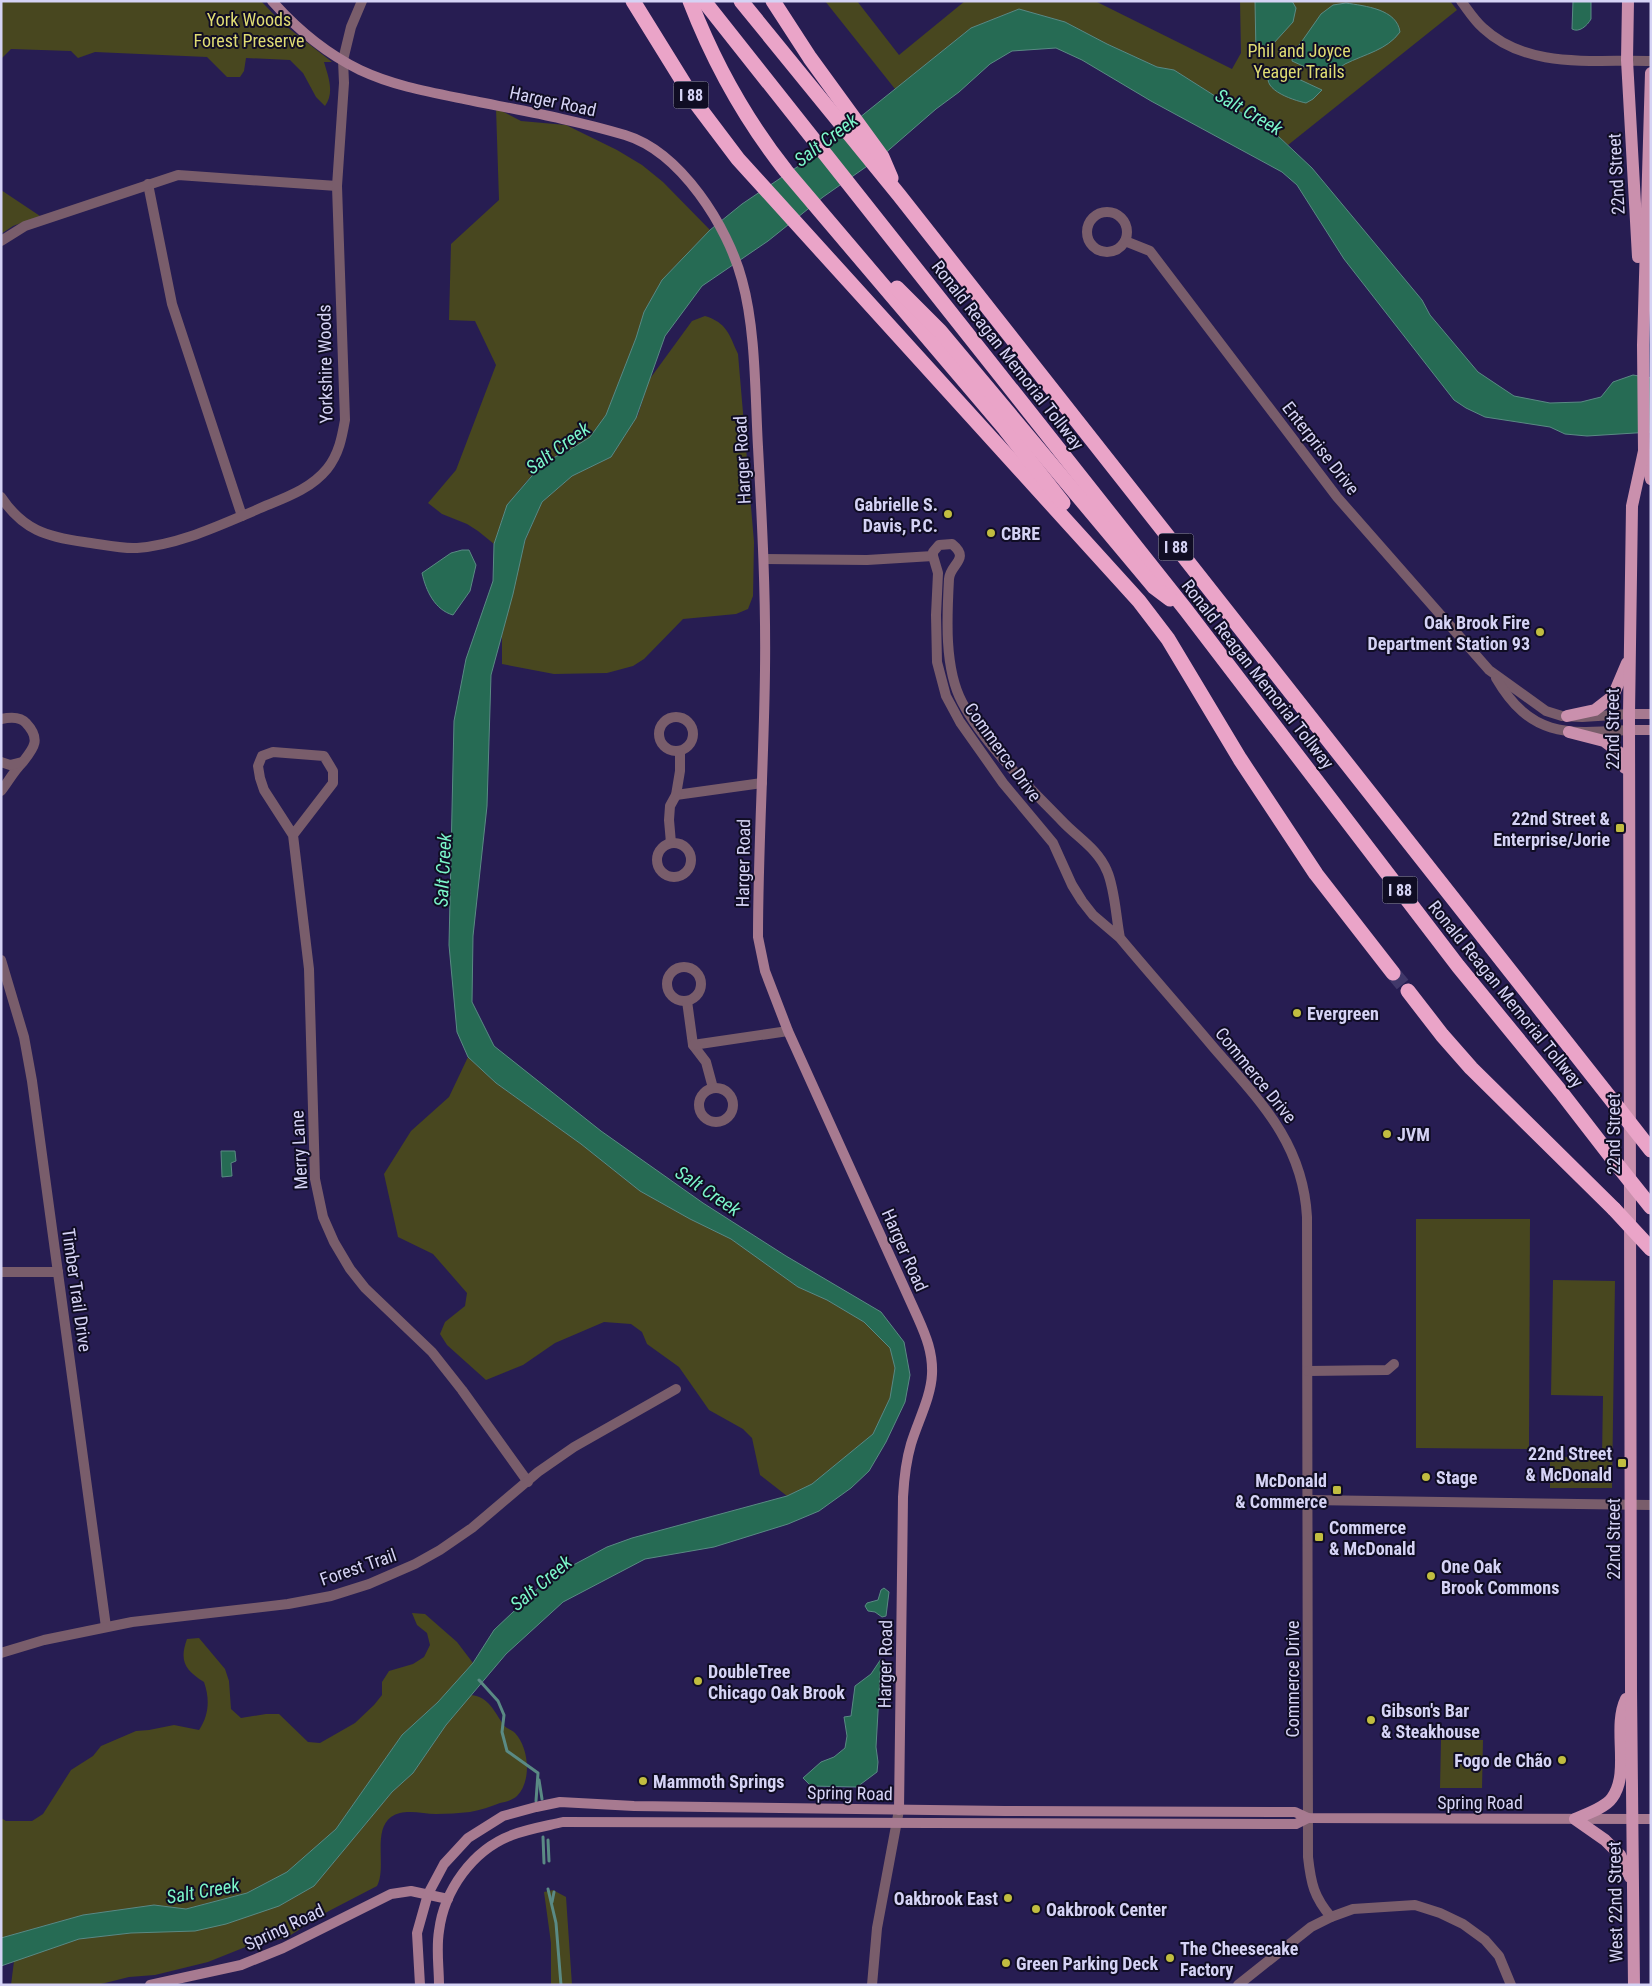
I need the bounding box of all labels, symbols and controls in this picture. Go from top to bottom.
park label: York Woods Forest Preserve [194,9,304,51]
park label: Phil and Joyce Yeager Trails [1247,40,1351,82]
street label: Harger Road [508,82,598,120]
road number: I 88 [674,82,708,108]
water label: Salt Creek [1211,84,1287,141]
water label: Salt Creek [790,108,863,171]
street label: 22nd Street [1603,133,1629,215]
street label: Ronald Reagan Memorial Tollway [928,256,1089,454]
street label: Yorkshire Woods [313,304,337,424]
street label: Enterprise Drive [1278,397,1364,499]
street label: Harger Road [729,415,755,505]
water label: Salt Creek [521,417,595,479]
place label: Gabrielle S. Davis, P.C. [854,494,938,536]
marker: Gabrielle S. Davis, P.C. [942,508,954,520]
place label: CBRE [1001,523,1040,544]
marker: CBRE [985,527,997,539]
road number: I 88 [1158,534,1194,560]
street label: Ronald Reagan Memorial Tollway [1178,575,1339,773]
place label: Oak Brook Fire Department Station 93 [1367,612,1530,654]
marker: Oak Brook Fire Department Station 93 [1534,626,1546,638]
street label: 22nd Street [1602,688,1623,770]
street label: Commerce Drive [960,699,1046,805]
place label: 22nd Street & Enterprise/Jorie [1493,808,1611,850]
street label: Harger Road [732,819,754,907]
marker: 22nd Street & Enterprise/Jorie [1614,822,1626,834]
water label: Salt Creek [430,832,456,907]
road number: I 88 [1382,876,1418,904]
street label: Ronald Reagan Memorial Tollway [1424,896,1588,1092]
place label: Evergreen [1307,1003,1379,1024]
marker: Evergreen [1291,1007,1303,1019]
street label: Commerce Drive [1211,1023,1301,1127]
street label: 22nd Street [1603,1093,1624,1175]
street label: Merry Lane [286,1110,312,1190]
place label: JVM [1397,1124,1430,1145]
marker: JVM [1381,1128,1393,1140]
water label: Salt Creek [671,1161,746,1222]
street label: Harger Road [877,1205,933,1295]
street label: Timber Trail Drive [58,1227,96,1353]
place label: 22nd Street & McDonald [1526,1443,1612,1485]
marker: 22nd Street & McDonald [1616,1457,1628,1469]
place label: Stage [1436,1467,1478,1488]
place label: McDonald & Commerce [1235,1470,1327,1512]
marker: Stage [1420,1471,1432,1483]
marker: McDonald & Commerce [1331,1484,1343,1496]
street label: 22nd Street [1603,1498,1624,1580]
place label: Commerce & McDonald [1329,1517,1415,1559]
marker: Commerce & McDonald [1313,1531,1325,1543]
street label: Forest Trail [317,1544,399,1590]
water label: Salt Creek [505,1550,577,1616]
place label: One Oak Brook Commons [1441,1556,1559,1598]
marker: One Oak Brook Commons [1425,1570,1437,1582]
street label: Harger Road [874,1620,896,1708]
street label: Commerce Drive [1282,1621,1303,1737]
place label: DoubleTree Chicago Oak Brook [708,1661,845,1703]
marker: DoubleTree Chicago Oak Brook [692,1675,704,1687]
place label: Gibson's Bar & Steakhouse [1381,1700,1480,1742]
marker: Gibson's Bar & Steakhouse [1365,1714,1377,1726]
place label: Fogo de Chão [1454,1750,1552,1771]
marker: Fogo de Chão [1556,1754,1568,1766]
place label: Mammoth Springs [653,1771,785,1792]
marker: Mammoth Springs [637,1775,649,1787]
street label: Spring Road [807,1782,893,1804]
street label: Spring Road [1437,1792,1523,1813]
street label: West 22nd Street [1603,1841,1627,1963]
water label: Salt Creek [165,1873,242,1909]
place label: Oakbrook East [894,1888,998,1909]
marker: Oakbrook East [1002,1892,1014,1904]
street label: Spring Road [241,1899,327,1955]
place label: Oakbrook Center [1046,1899,1167,1920]
marker: Oakbrook Center [1030,1903,1042,1915]
place label: The Cheesecake Factory [1180,1938,1299,1980]
marker: The Cheesecake Factory [1164,1952,1176,1964]
place label: Green Parking Deck [1016,1953,1158,1974]
marker: Green Parking Deck [1000,1957,1012,1969]

